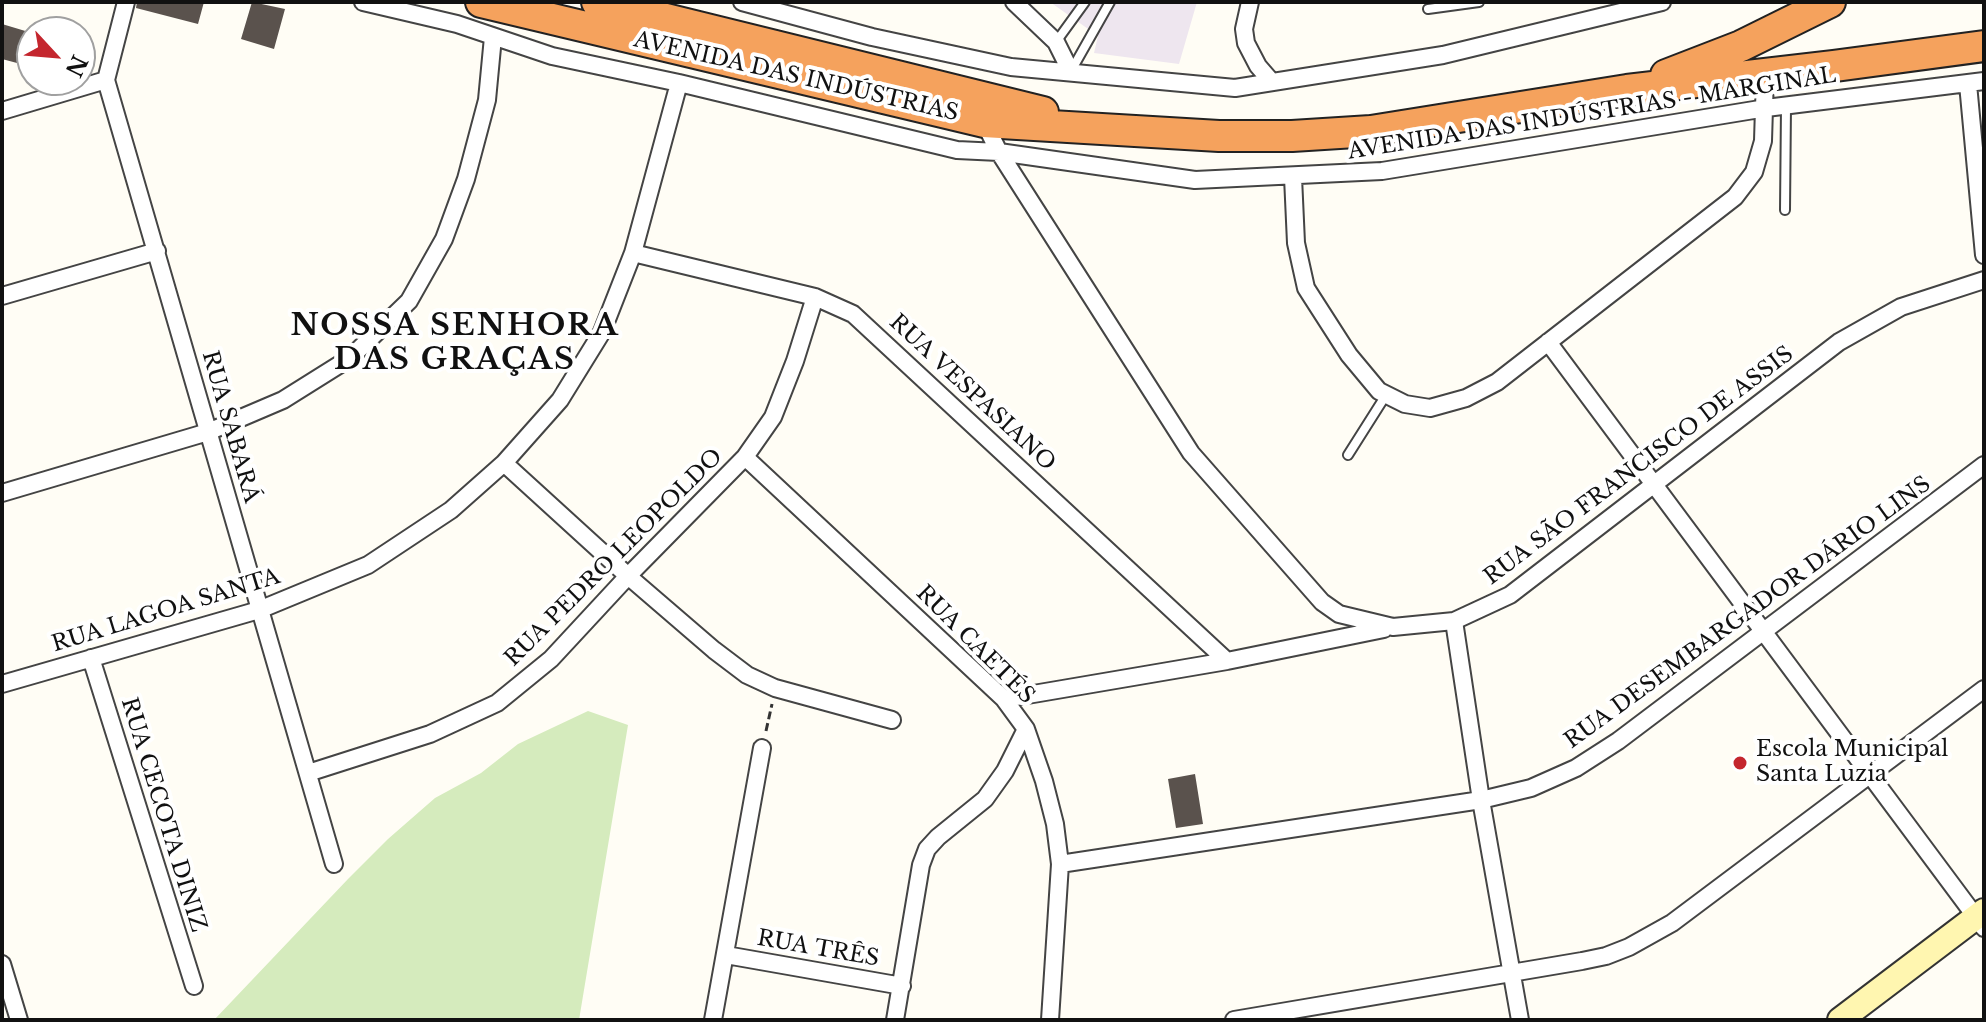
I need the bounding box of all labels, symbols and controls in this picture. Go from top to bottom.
north arrow [16,16,96,96]
street label: AVENIDA DAS INDÚSTRIAS [631,27,961,127]
text: N [60,51,93,81]
street label: AVENIDA DAS INDÚSTRIAS - MARGINAL [1346,62,1838,166]
district label: NOSSA SENHORA DAS GRAÇAS [290,309,620,380]
street label: RUA VESPASIANO [884,309,1060,477]
street label: RUA SÃO FRANCISCO DE ASSIS [1479,341,1799,591]
street label: RUA SABARÁ [196,348,264,506]
street label: RUA PEDRO LEOPOLDO [500,444,728,672]
street label: RUA DESEMBARGADOR DÁRIO LINS [1560,471,1936,755]
street label: RUA LAGOA SANTA [49,564,283,658]
street label: RUA CAETÉS [910,580,1040,710]
street label: RUA CECOTA DINIZ [115,695,211,935]
place label: Escola Municipal Santa Luzia [1756,737,1948,788]
marker: Escola Municipal Santa Luzia [1731,754,1749,772]
street label: RUA TRÊS [755,925,881,973]

